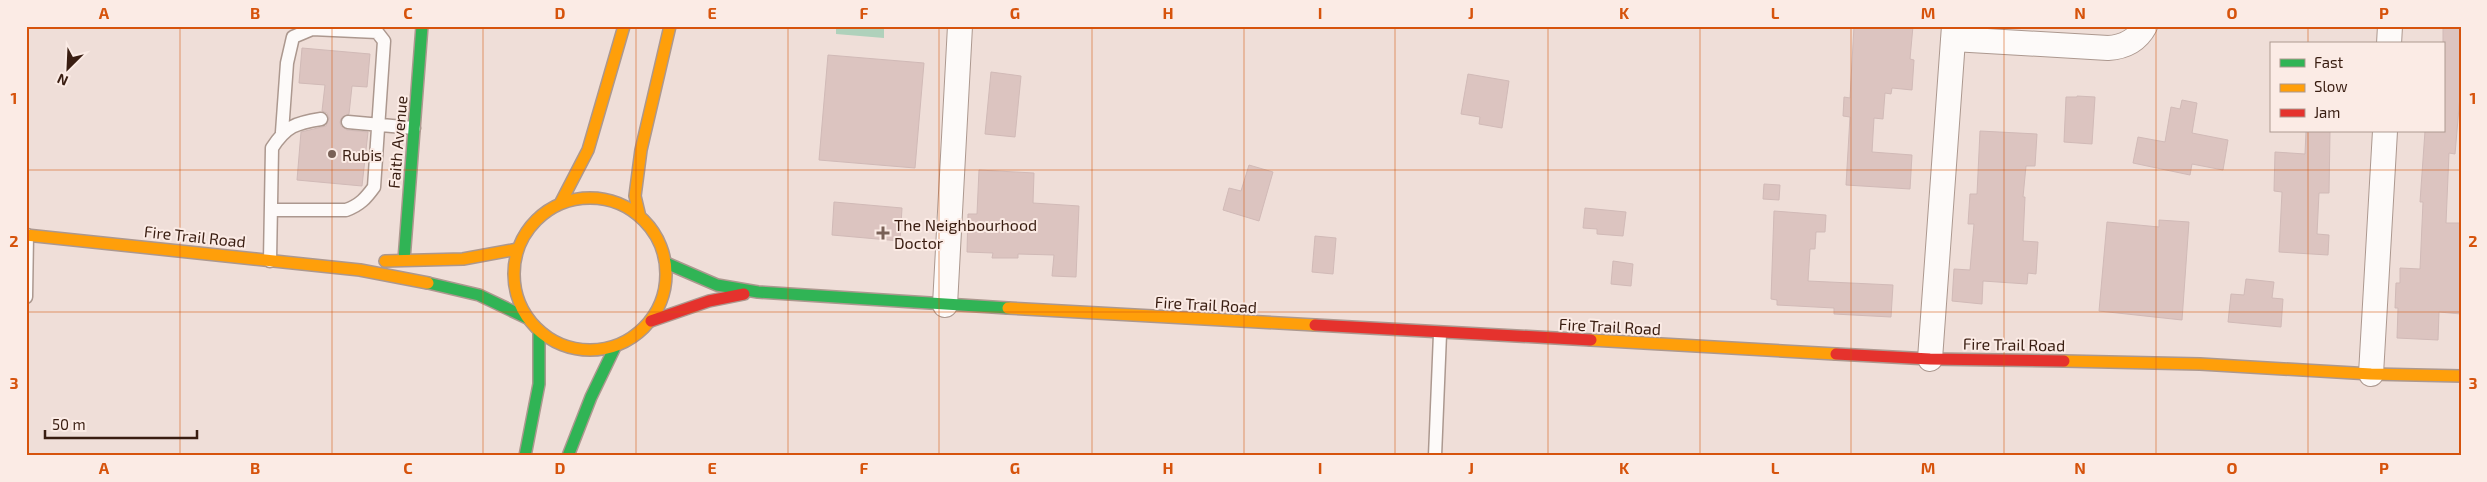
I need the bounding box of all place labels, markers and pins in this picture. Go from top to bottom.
place label: Rubis [342,145,382,164]
marker: Rubis [326,148,338,160]
place label: The Neighbourhood Doctor [894,215,1037,252]
marker: The Neighbourhood Doctor [876,226,890,240]

